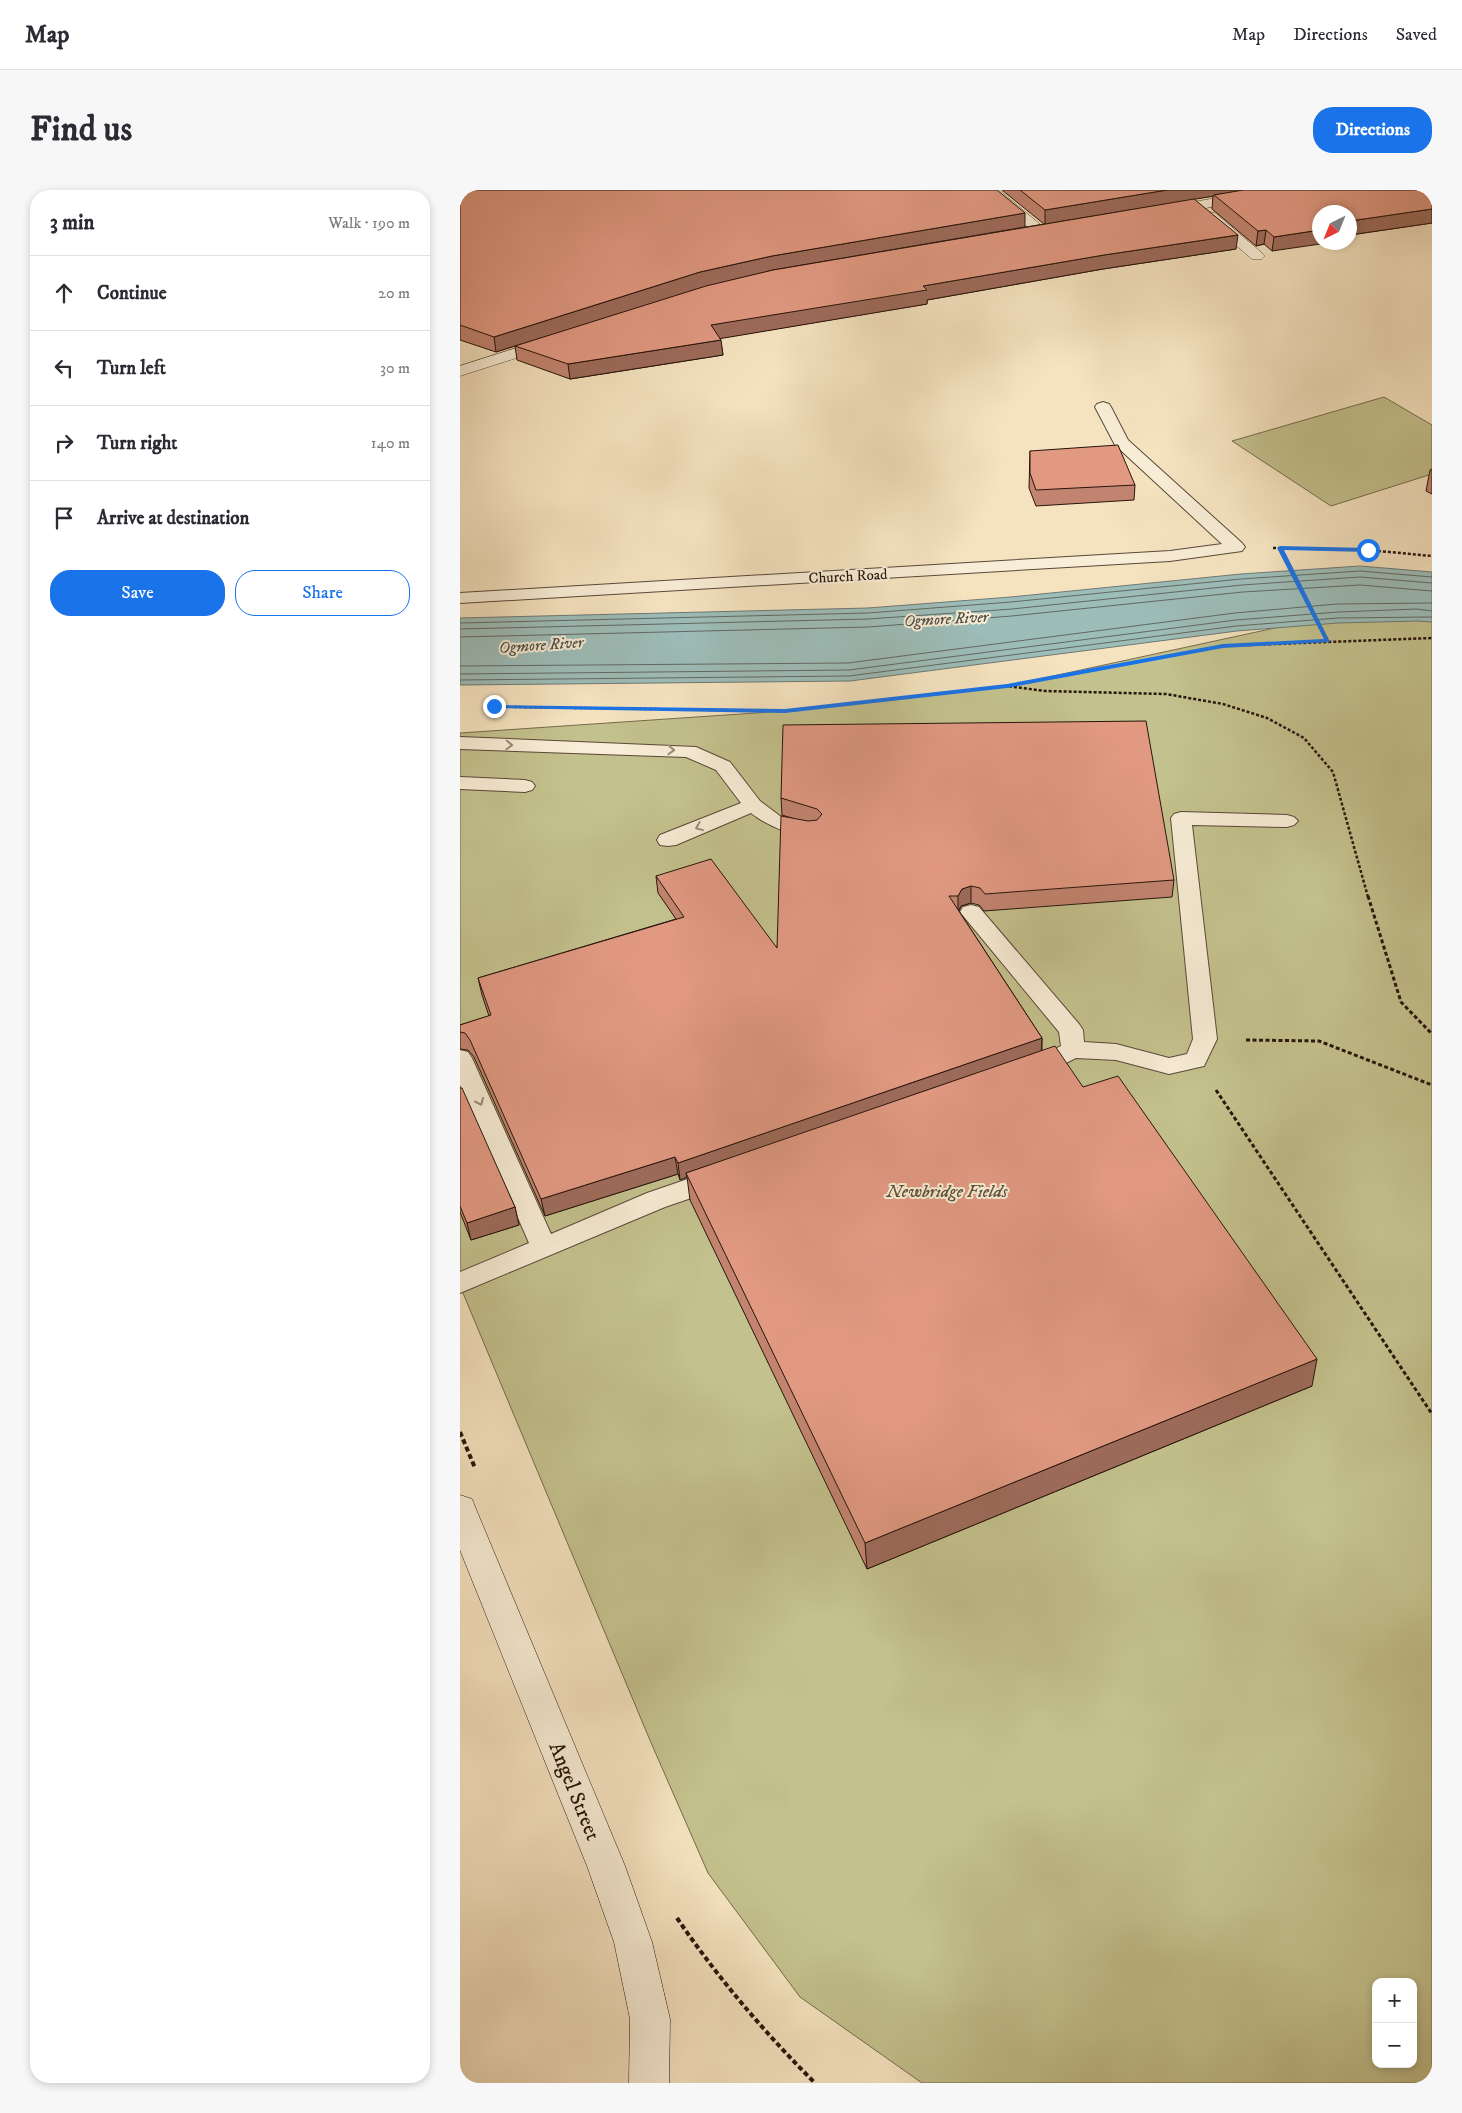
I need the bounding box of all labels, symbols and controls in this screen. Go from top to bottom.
text: Map [25,20,69,50]
text: Map [1232,24,1265,46]
text: Directions [1293,24,1368,46]
text: Saved [1396,24,1437,46]
button: Directions [1313,107,1432,153]
text: Find us [30,108,132,152]
north arrow [1312,205,1357,250]
text: 3 min [50,210,95,236]
text: Walk · 190 m [328,213,410,233]
icon: ahead [50,279,78,307]
text: Continue [97,282,167,305]
text: 20 m [378,283,410,303]
icon: left [50,354,78,382]
text: Turn left [97,357,166,380]
text: 30 m [380,358,410,378]
icon: right [50,429,78,457]
text: Turn right [97,432,177,455]
text: 140 m [371,433,410,453]
icon: arrive [50,504,78,532]
text: Arrive at destination [97,507,249,530]
route start [1357,539,1380,562]
street label: Church Road [808,565,889,588]
button: Save [50,570,225,616]
button: Share [235,570,410,616]
water label: Ogmore River [903,607,990,631]
water label: Ogmore River [498,632,585,658]
route end [483,695,506,718]
one-way arrow [505,739,513,750]
one-way arrow [667,745,675,756]
one-way arrow [695,821,704,831]
one-way arrow [473,1097,484,1106]
park label: Newbridge Fields [885,1181,1008,1203]
street label: Angel Street [543,1738,606,1845]
map controls [1372,1978,1417,2068]
button: + [1372,1978,1417,2023]
button: − [1372,2023,1417,2068]

